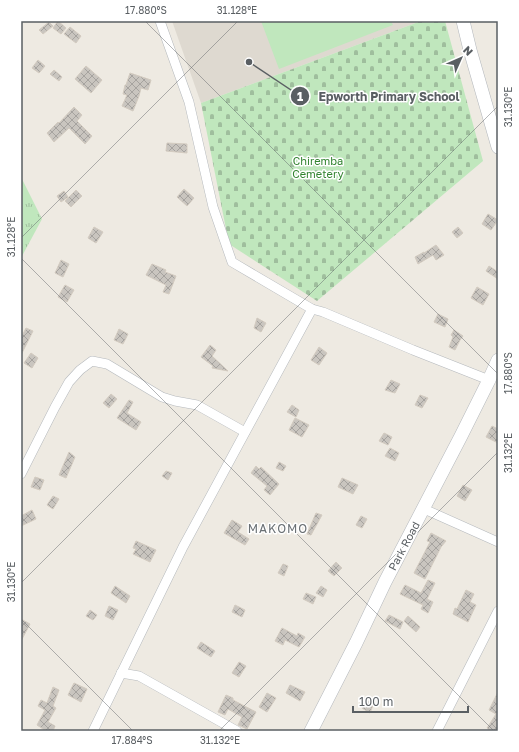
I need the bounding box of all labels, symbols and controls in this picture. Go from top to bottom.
text: 17.880°S [125,4,167,16]
text: 31.128°E [217,4,257,16]
north arrow [441,38,481,78]
text: N [461,43,476,58]
callout: Epworth Primary School [290,84,467,108]
text: 31.130°E [502,87,514,127]
text: 1 [297,89,303,104]
text: Epworth Primary School [318,89,460,104]
park label: Chiremba Cemetery [292,154,344,180]
text: 31.128°E [5,217,17,257]
text: 17.880°S [502,352,514,394]
text: 31.132°E [502,433,514,473]
street label: Park Road [385,519,422,572]
district label: MAKOMO [248,521,308,536]
text: 31.130°E [5,562,17,602]
scale bar [353,688,468,714]
text: 100 m [359,694,393,709]
text: 17.884°S [111,734,153,746]
text: 31.132°E [200,734,240,746]

